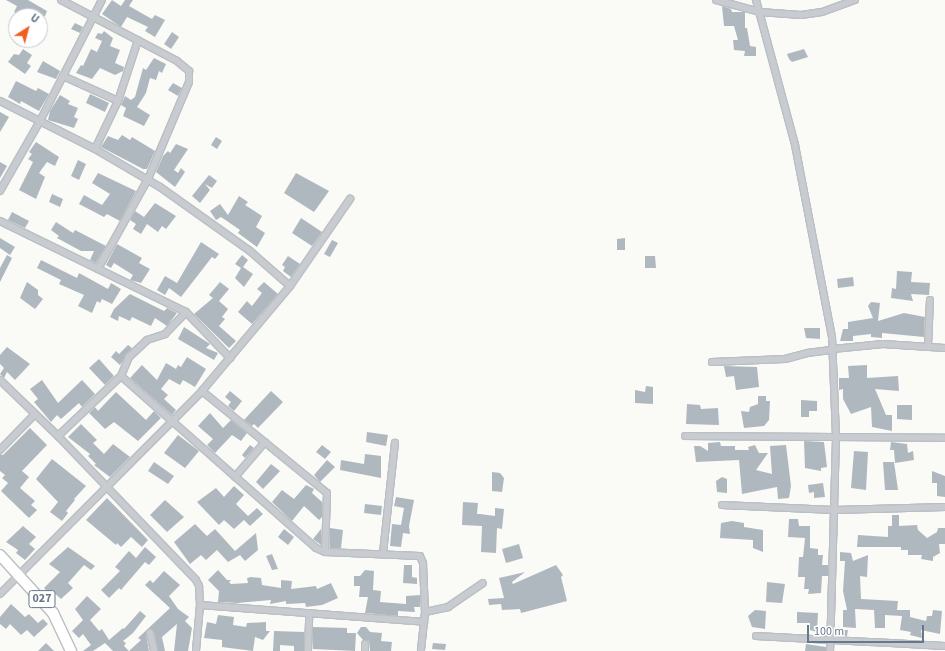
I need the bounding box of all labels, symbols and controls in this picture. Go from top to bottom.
north arrow [8,8,48,48]
text: U [27,10,42,27]
road number: 027 [28,589,56,609]
scale bar [809,617,926,643]
text: 100 m [814,623,844,640]

